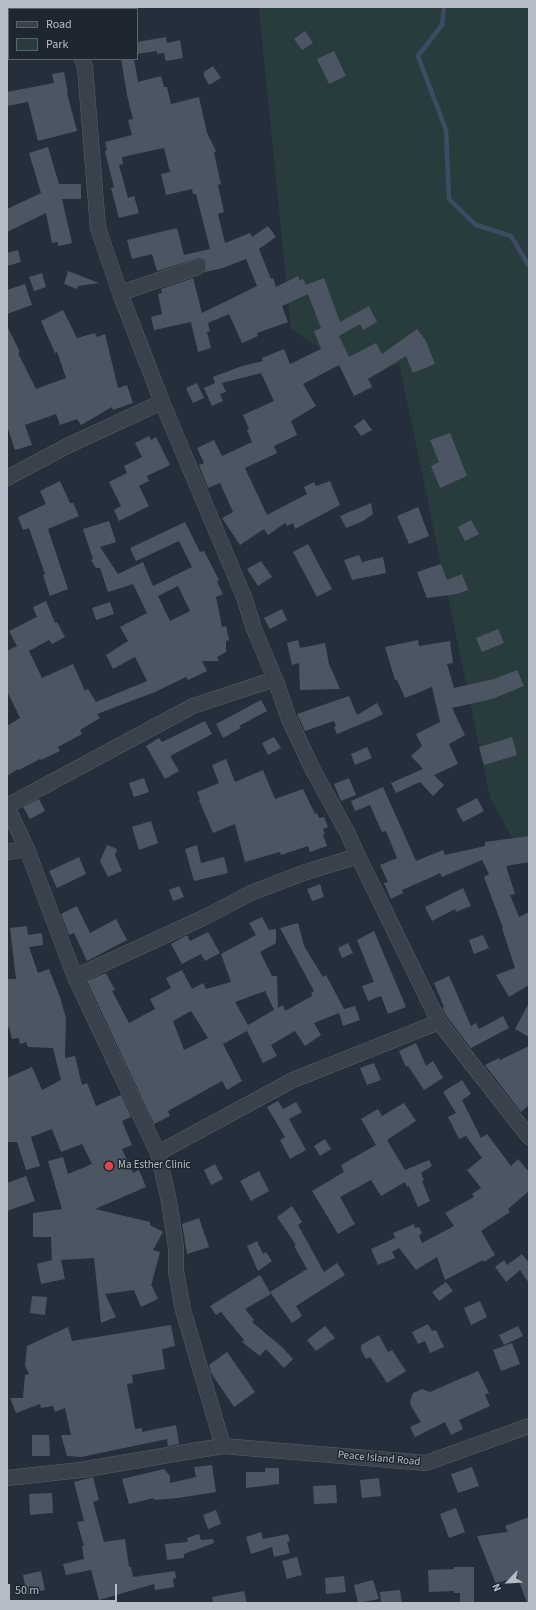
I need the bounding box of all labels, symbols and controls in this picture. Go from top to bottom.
legend [8,8,138,60]
text: Road [46,16,72,33]
text: Park [46,36,68,53]
place label: Ma Esther Clinic [118,1159,191,1173]
marker: Ma Esther Clinic [103,1160,115,1172]
street label: Peace Island Road [337,1449,421,1469]
north arrow [488,1562,528,1602]
scale bar [10,1576,119,1602]
text: N [488,1581,505,1594]
text: 50 m [15,1582,39,1599]

